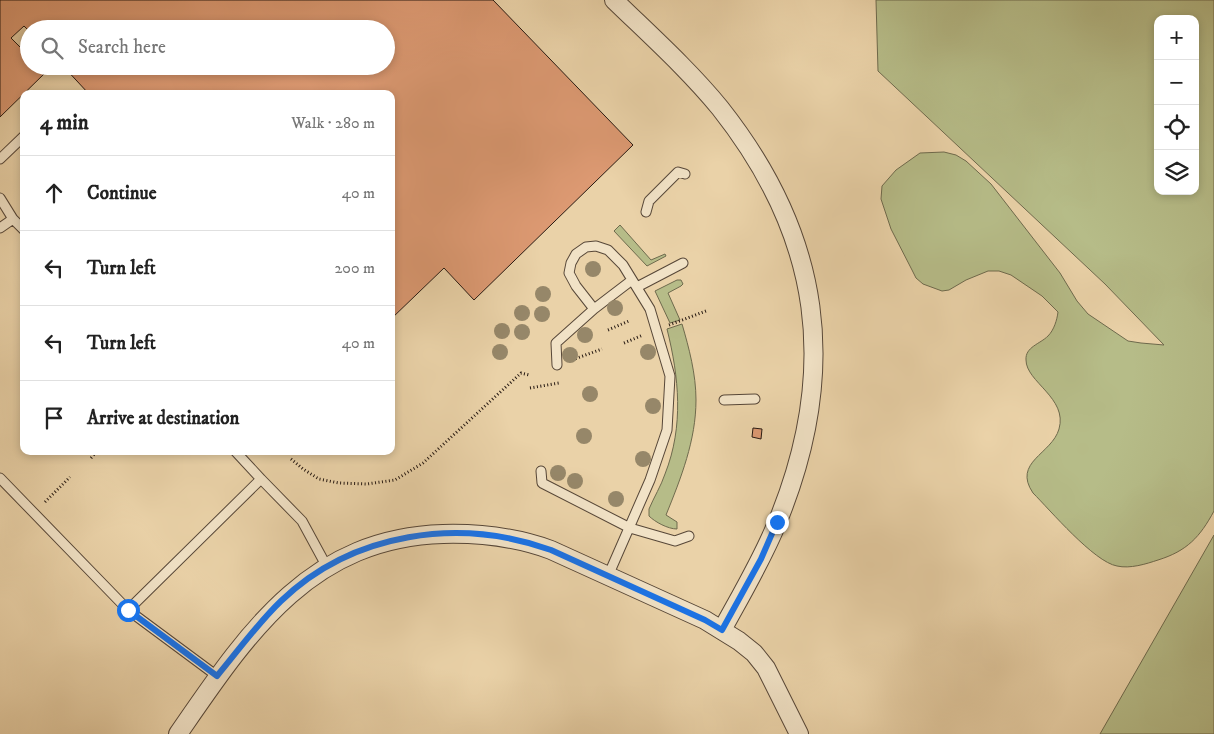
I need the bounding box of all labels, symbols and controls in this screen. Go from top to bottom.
map controls [1154,15,1199,195]
button: + [1154,15,1199,60]
search box [20,20,395,75]
icon: search [38,34,66,62]
text: Search here [78,36,166,59]
button: − [1154,60,1199,105]
button: locate [1154,105,1199,150]
text: 4 min [40,110,89,136]
text: Walk · 280 m [291,113,375,133]
button: layers [1154,150,1199,195]
icon: ahead [40,179,68,207]
text: Continue [87,182,157,205]
text: 40 m [342,183,375,203]
icon: left [40,254,68,282]
text: Turn left [87,257,156,280]
text: 200 m [334,258,375,278]
icon: left [40,329,68,357]
text: Turn left [87,332,156,355]
text: 40 m [342,333,375,353]
icon: arrive [40,404,68,432]
text: Arrive at destination [87,407,239,430]
route end [766,511,789,534]
route start [117,599,140,622]

